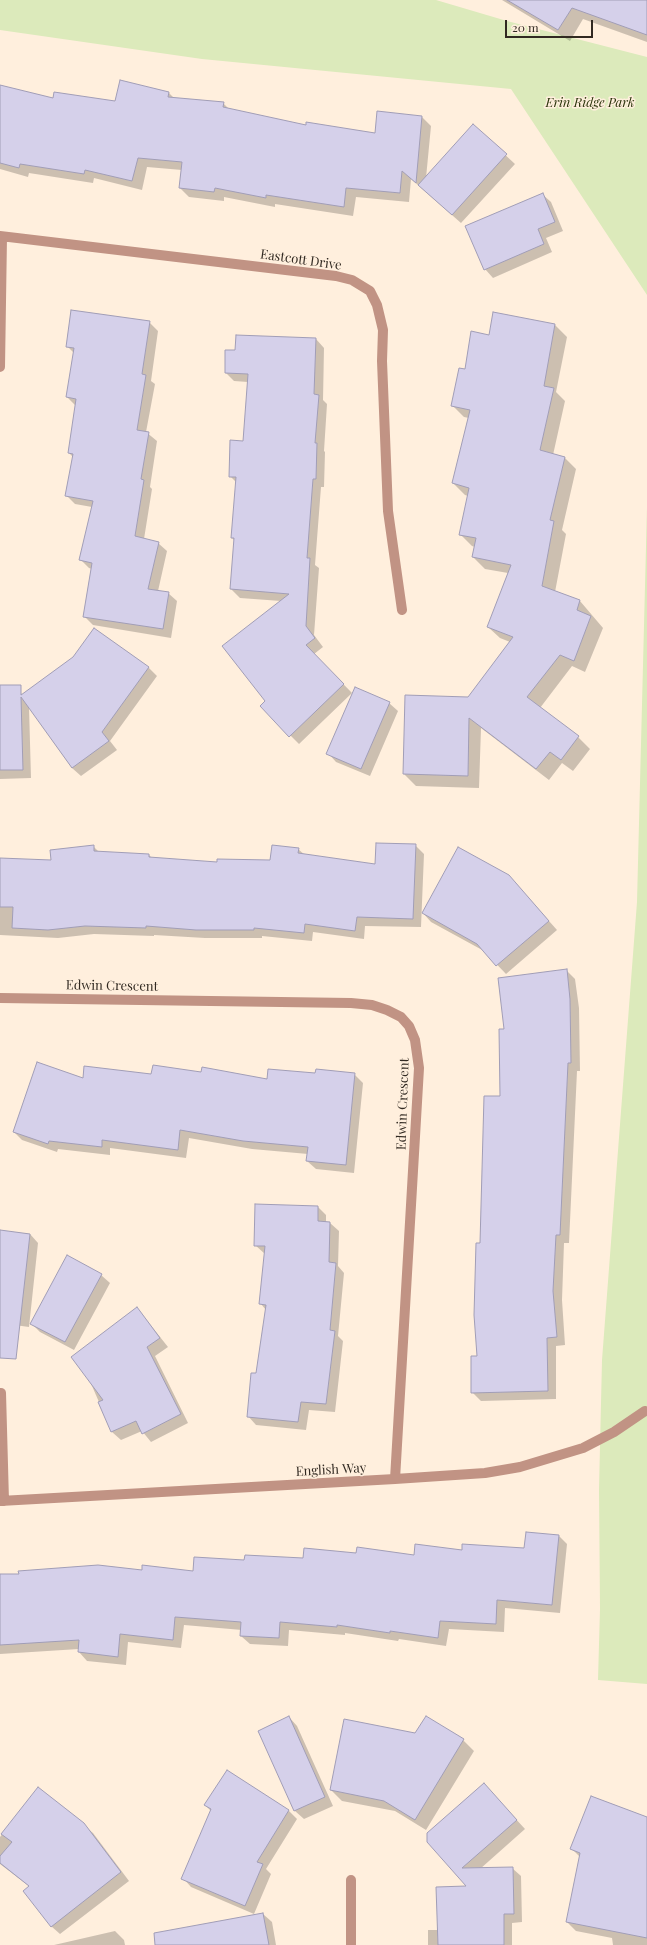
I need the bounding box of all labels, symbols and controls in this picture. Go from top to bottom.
scale bar [507,12,595,38]
text: 20 m [512,19,539,35]
park label: Erin Ridge Park [545,95,635,111]
street label: Eastcott Drive [259,247,343,273]
street label: Edwin Crescent [66,977,158,995]
street label: Edwin Crescent [394,1058,412,1150]
street label: English Way [295,1460,367,1480]

